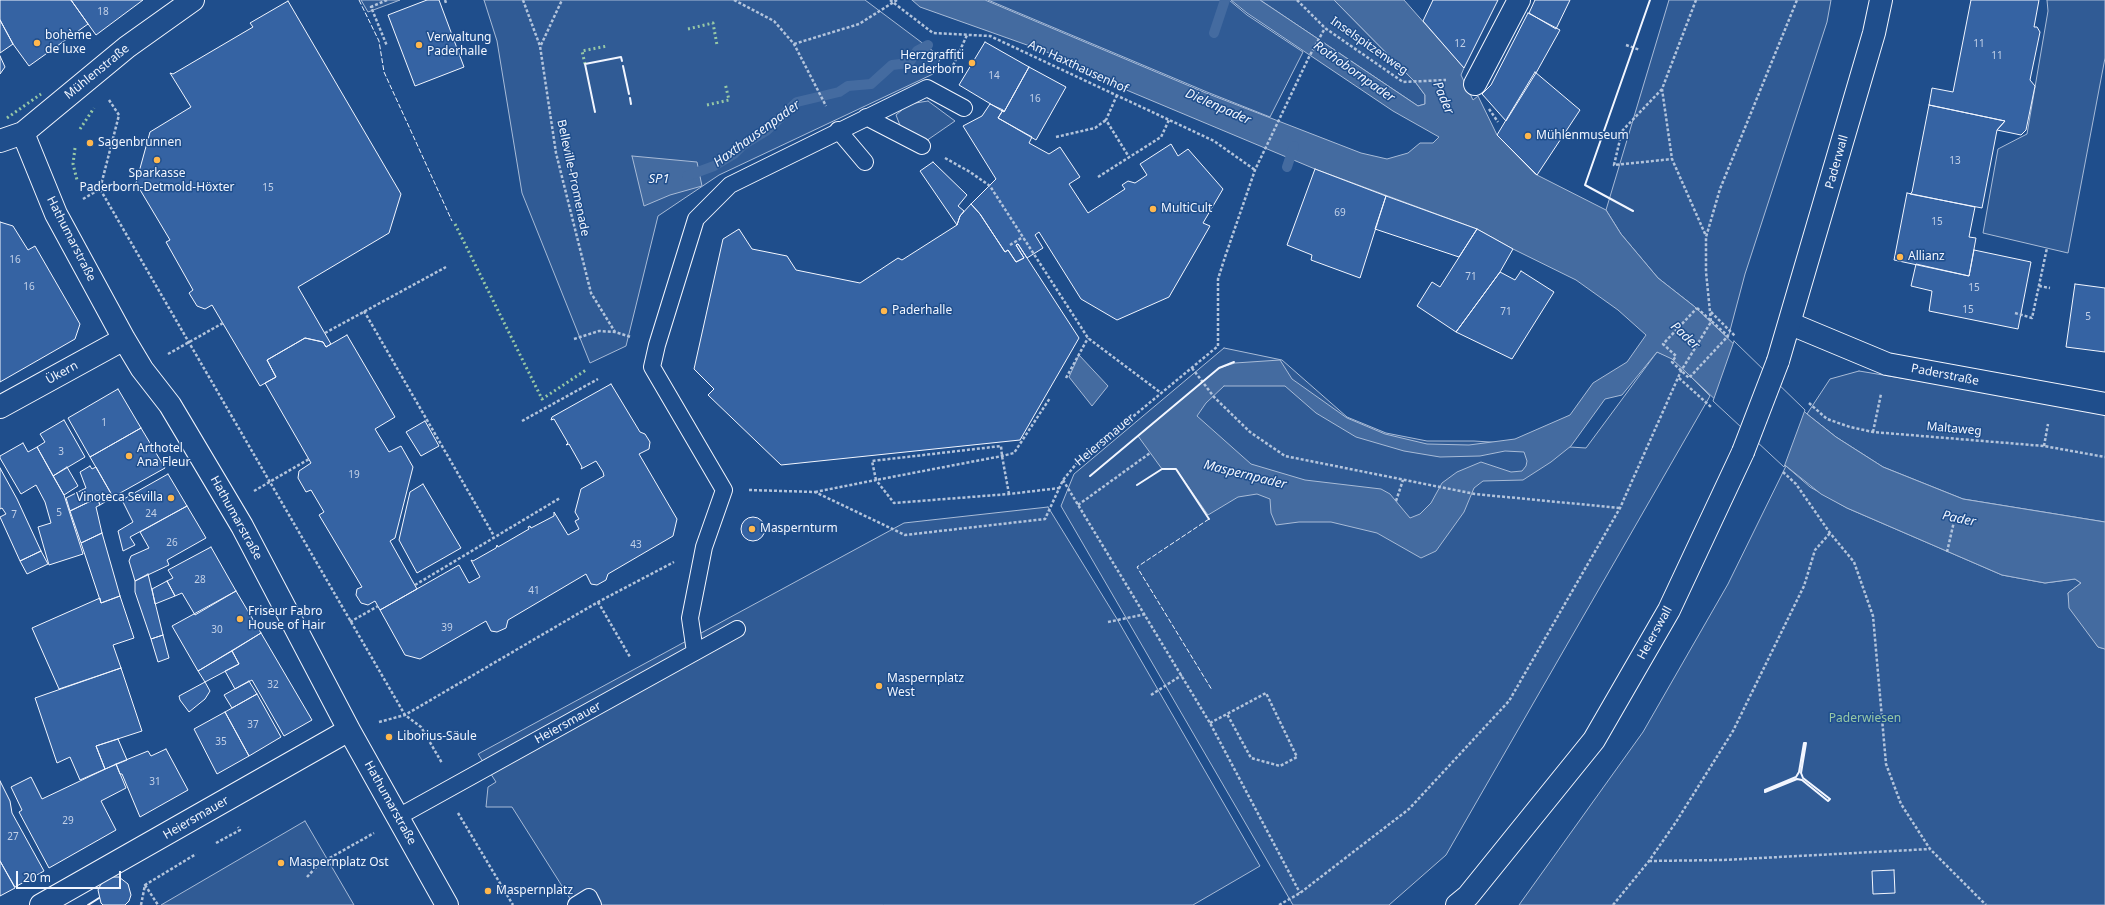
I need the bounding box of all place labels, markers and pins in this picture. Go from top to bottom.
place label: bohème de luxe [45,29,92,57]
place label: Verwaltung Paderhalle [427,31,491,59]
marker: bohème de luxe [32,38,42,48]
marker: Verwaltung Paderhalle [414,40,424,50]
place label: Herzgraffiti Paderborn [900,49,964,77]
marker: Herzgraffiti Paderborn [967,58,977,68]
place label: Mühlenmuseum [1536,129,1629,143]
marker: Mühlenmuseum [1523,131,1533,141]
place label: Sagenbrunnen [98,136,182,150]
marker: Sagenbrunnen [85,138,95,148]
marker: Sparkasse Paderborn-Detmold-Höxter [152,155,162,165]
place label: Sparkasse Paderborn-Detmold-Höxter [80,167,234,195]
place label: MultiCult [1161,202,1212,216]
marker: MultiCult [1148,204,1158,214]
place label: Allianz [1908,250,1945,264]
marker: Allianz [1895,252,1905,262]
place label: Paderhalle [892,304,952,318]
marker: Paderhalle [879,306,889,316]
place label: Arthotel Ana Fleur [137,442,190,470]
marker: Arthotel Ana Fleur [124,451,134,461]
place label: Vinoteca Sevilla [76,491,163,505]
marker: Vinoteca Sevilla [166,493,176,503]
place label: Maspernturm [760,522,838,536]
marker: Maspernturm [747,524,757,534]
place label: Friseur Fabro House of Hair [248,605,325,633]
marker: Friseur Fabro House of Hair [235,614,245,624]
place label: Maspernplatz West [887,672,964,700]
marker: Maspernplatz West [874,681,884,691]
place label: Liborius-Säule [397,730,477,744]
marker: Liborius-Säule [384,732,394,742]
place label: Maspernplatz Ost [289,856,389,870]
marker: Maspernplatz Ost [276,858,286,868]
place label: Maspernplatz [496,884,573,898]
marker: Maspernplatz [483,886,493,896]

